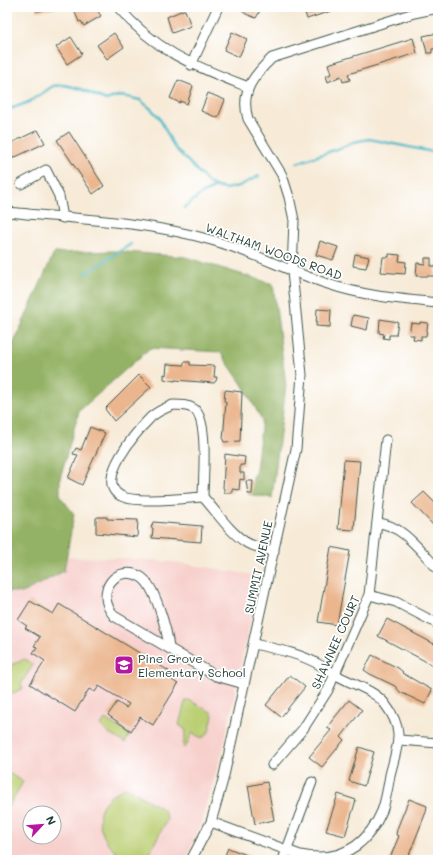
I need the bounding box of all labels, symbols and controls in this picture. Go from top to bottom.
street label: WALTHAM WOODS ROAD [203,219,345,283]
street label: SUMMIT AVENUE [240,519,276,615]
street label: SHAWNEE COURT [307,592,363,691]
place label: Pine Grove Elementary School [138,650,246,680]
school or university icon: Pine Grove Elementary School [113,654,135,676]
north arrow [22,805,62,845]
text: N [43,813,60,827]

